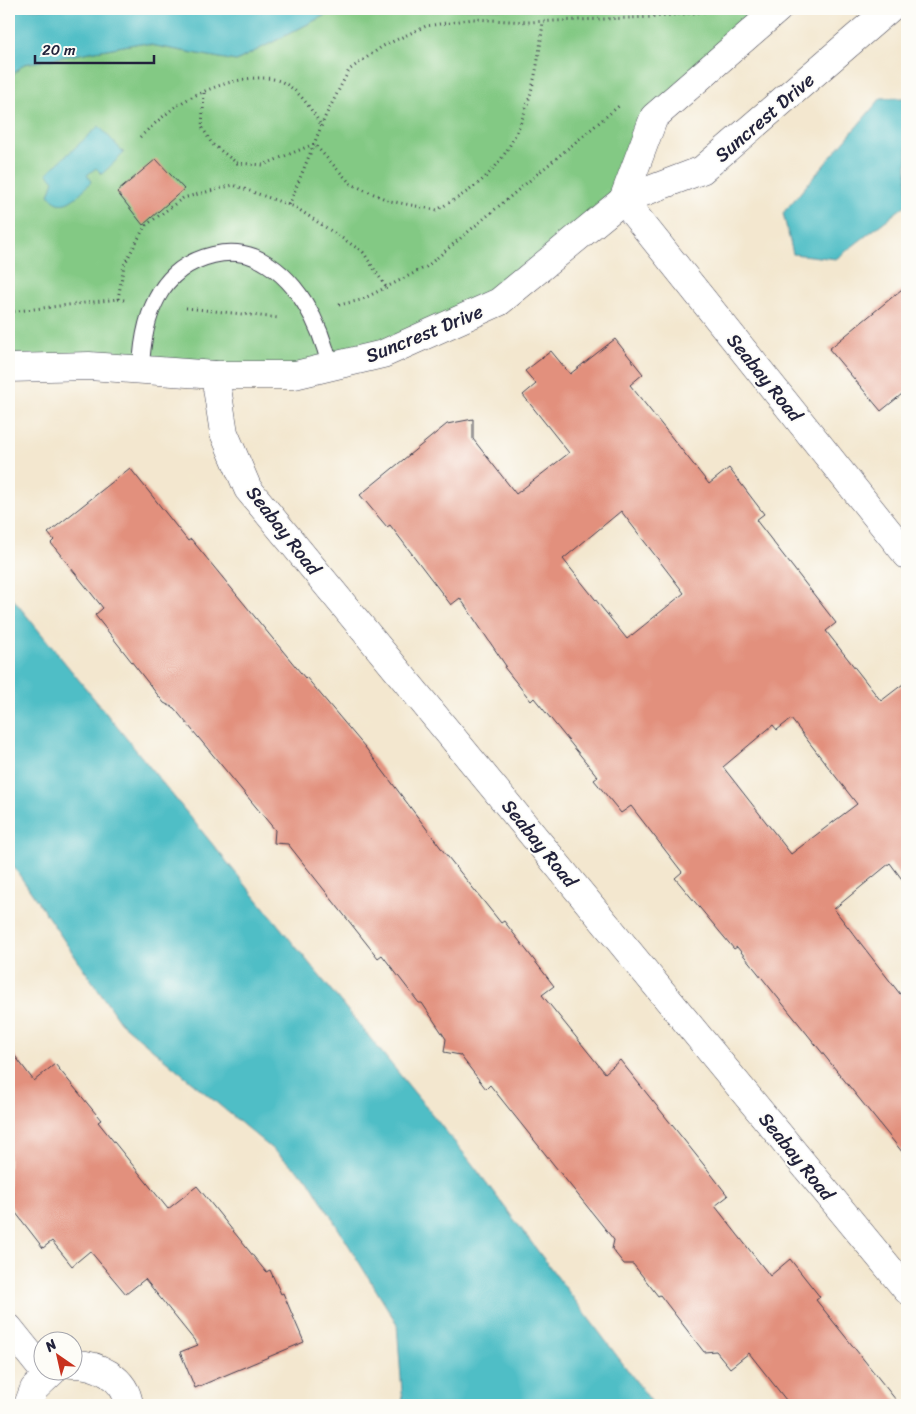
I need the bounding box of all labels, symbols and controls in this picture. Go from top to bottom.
scale bar [35,32,154,64]
text: 20 m [42,37,76,63]
street label: Suncrest Drive [707,64,822,171]
street label: Suncrest Drive [360,295,488,372]
street label: Seabay Road [718,325,812,431]
street label: Seabay Road [238,478,331,584]
street label: Seabay Road [493,791,587,897]
street label: Seabay Road [750,1104,844,1210]
north arrow [32,1332,82,1382]
text: N [39,1332,62,1359]

